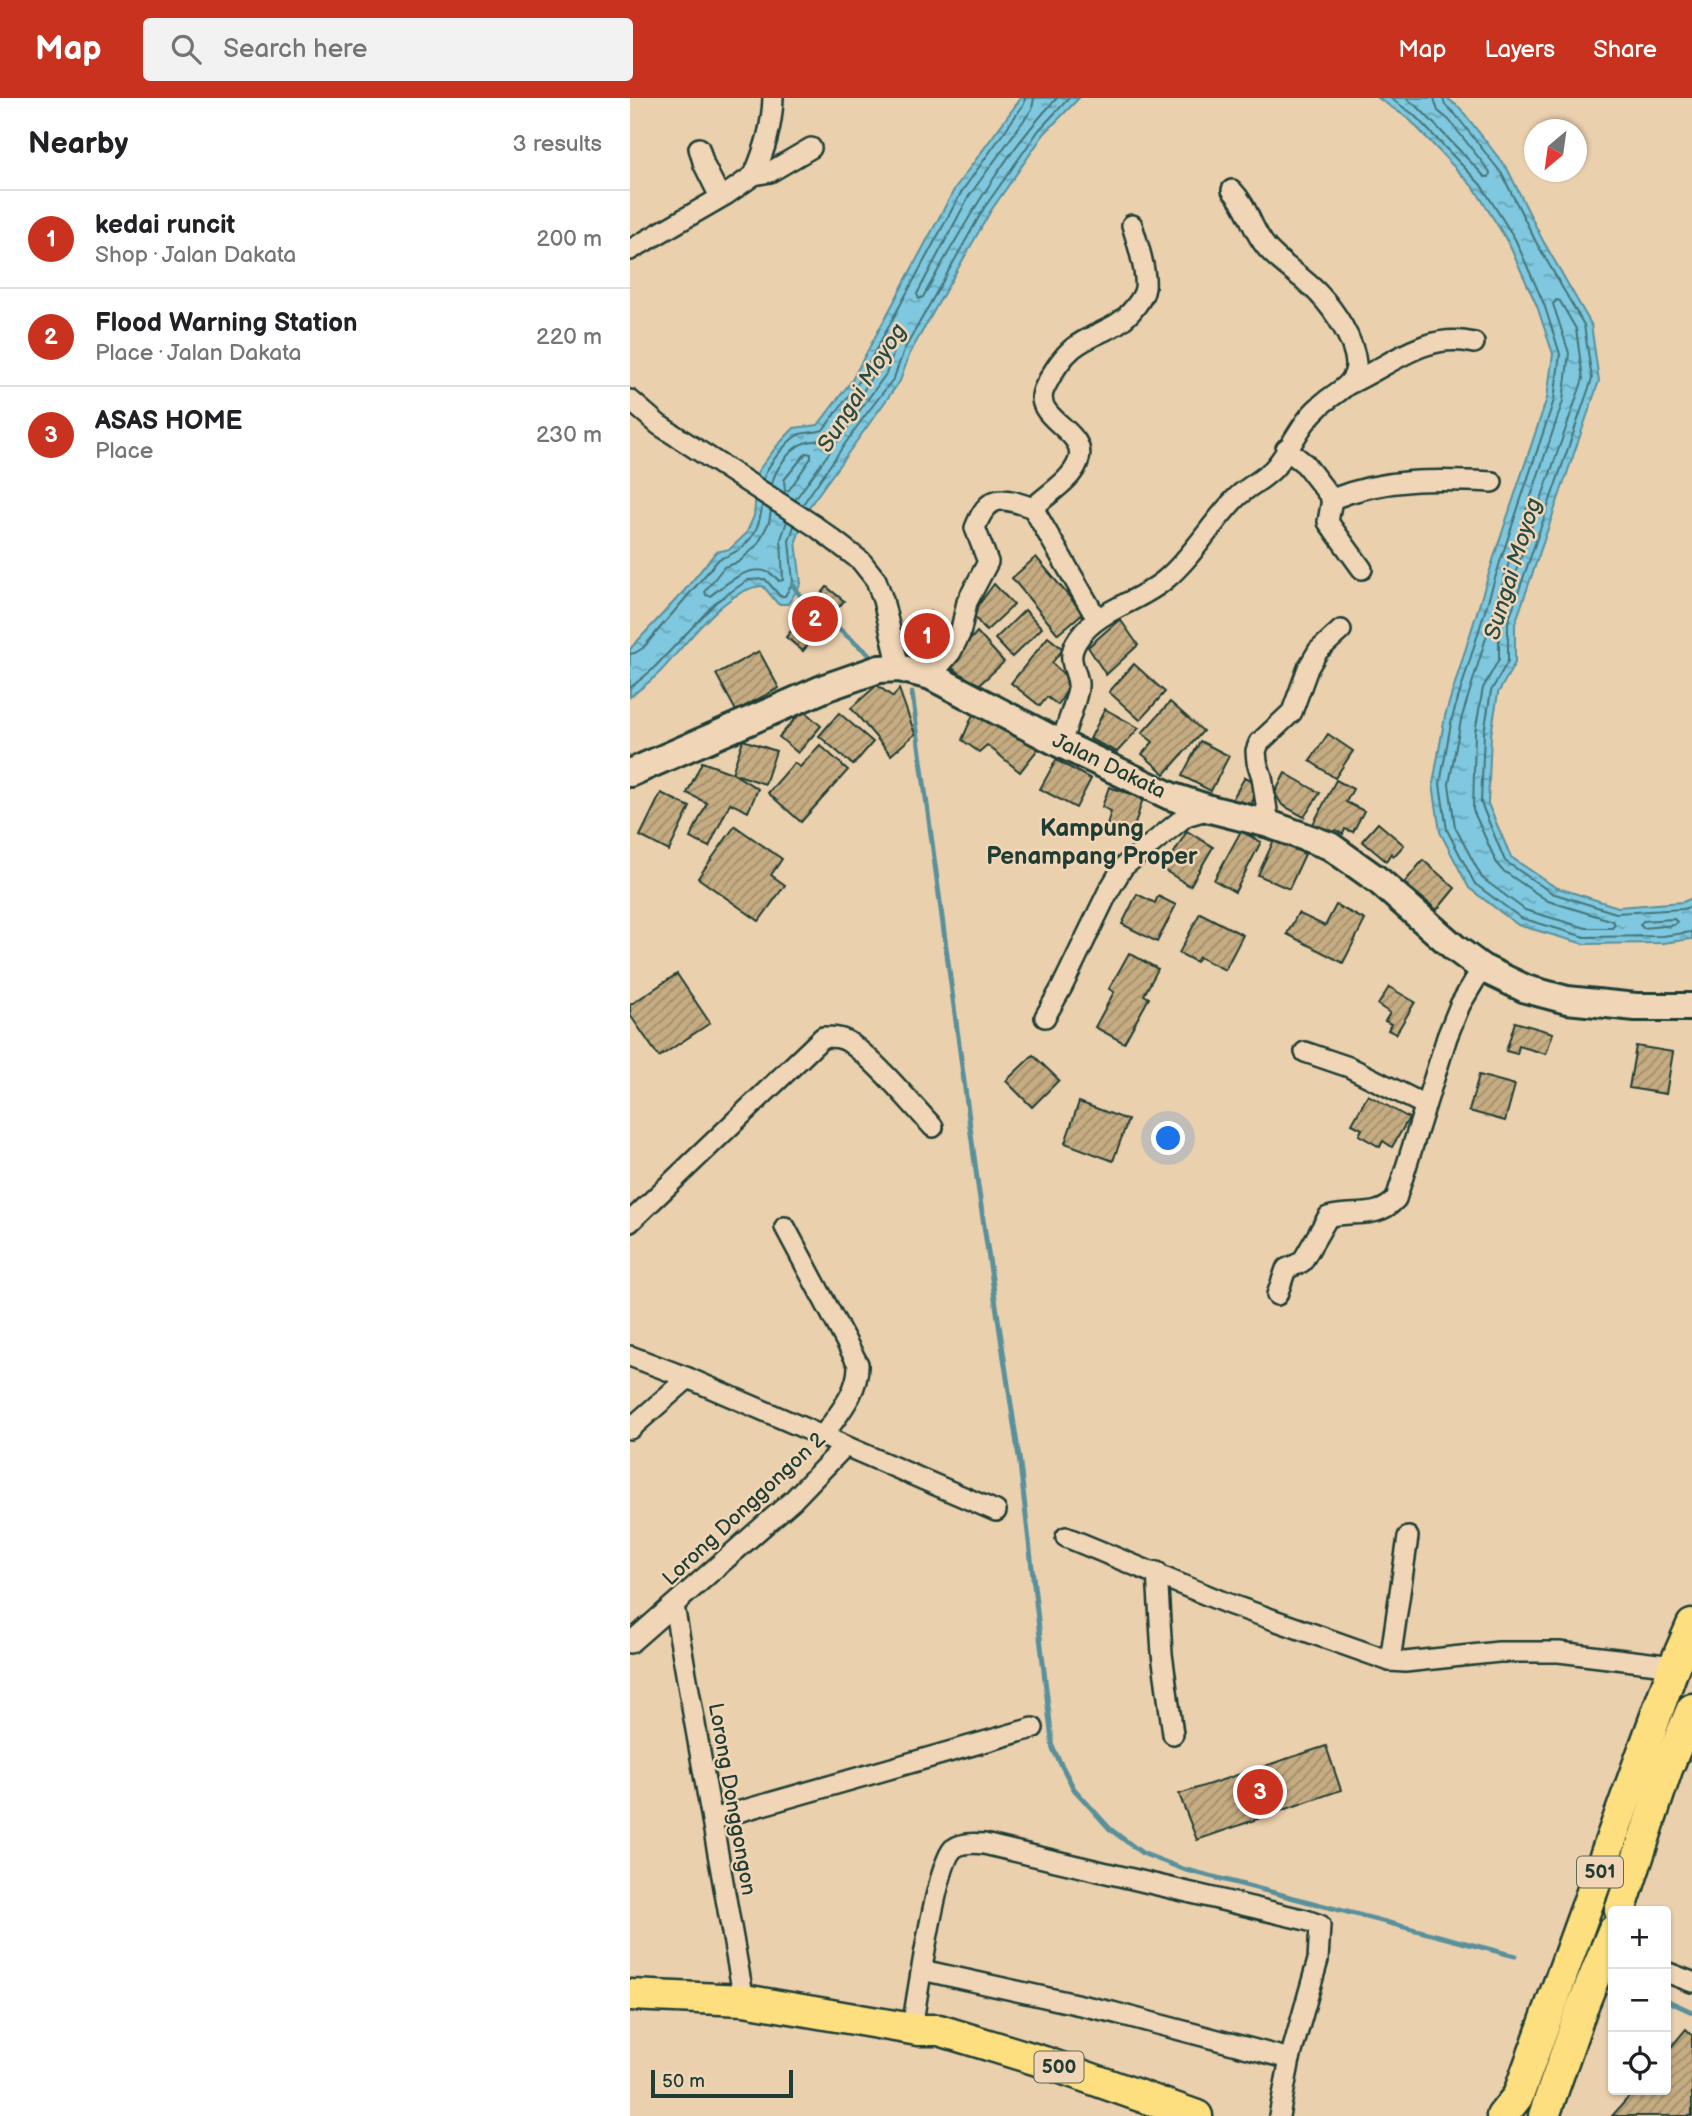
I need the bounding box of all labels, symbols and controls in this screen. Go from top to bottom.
search box [143,18,633,81]
text: Map [35,29,101,69]
icon: search [167,30,205,68]
text: Search here [223,34,367,65]
text: Map [1398,35,1446,64]
text: Layers [1484,35,1555,64]
text: Share [1593,35,1657,64]
north arrow [1524,119,1587,182]
text: Nearby [28,126,128,162]
text: 3 results [513,130,602,158]
text: kedai runcit [95,210,235,241]
text: 1 [46,225,56,253]
text: 200 m [536,225,602,253]
text: Shop · Jalan Dakata [95,241,296,269]
text: Flood Warning Station [95,308,358,339]
water label: Sungai Moyog [811,318,913,458]
text: 2 [44,323,58,351]
text: 220 m [536,323,602,351]
text: Place · Jalan Dakata [95,339,302,367]
text: ASAS HOME [95,406,243,437]
text: 3 [44,421,58,449]
text: 230 m [536,421,602,449]
text: Place [95,437,153,465]
water label: Sungai Moyog [1478,495,1548,643]
pin: 2 [792,593,838,645]
pin: 1 [904,610,950,662]
street label: Jalan Dakata [1048,728,1170,804]
district label: Kampung Penampang Proper [986,814,1198,871]
your location [1151,1121,1185,1155]
street label: Lorong Donggongon 2 [658,1427,831,1591]
street label: Lorong Donggongon [703,1701,761,1897]
pin: 3 [1237,1766,1283,1818]
road number: 501 [1577,1856,1623,1888]
map controls [1608,1906,1671,2095]
button: + [1608,1906,1671,1969]
button: − [1608,1969,1671,2032]
button: locate [1608,2032,1671,2095]
road number: 500 [1034,2052,1083,2082]
scale bar [651,2067,793,2099]
text: 50 m [662,2070,705,2093]

